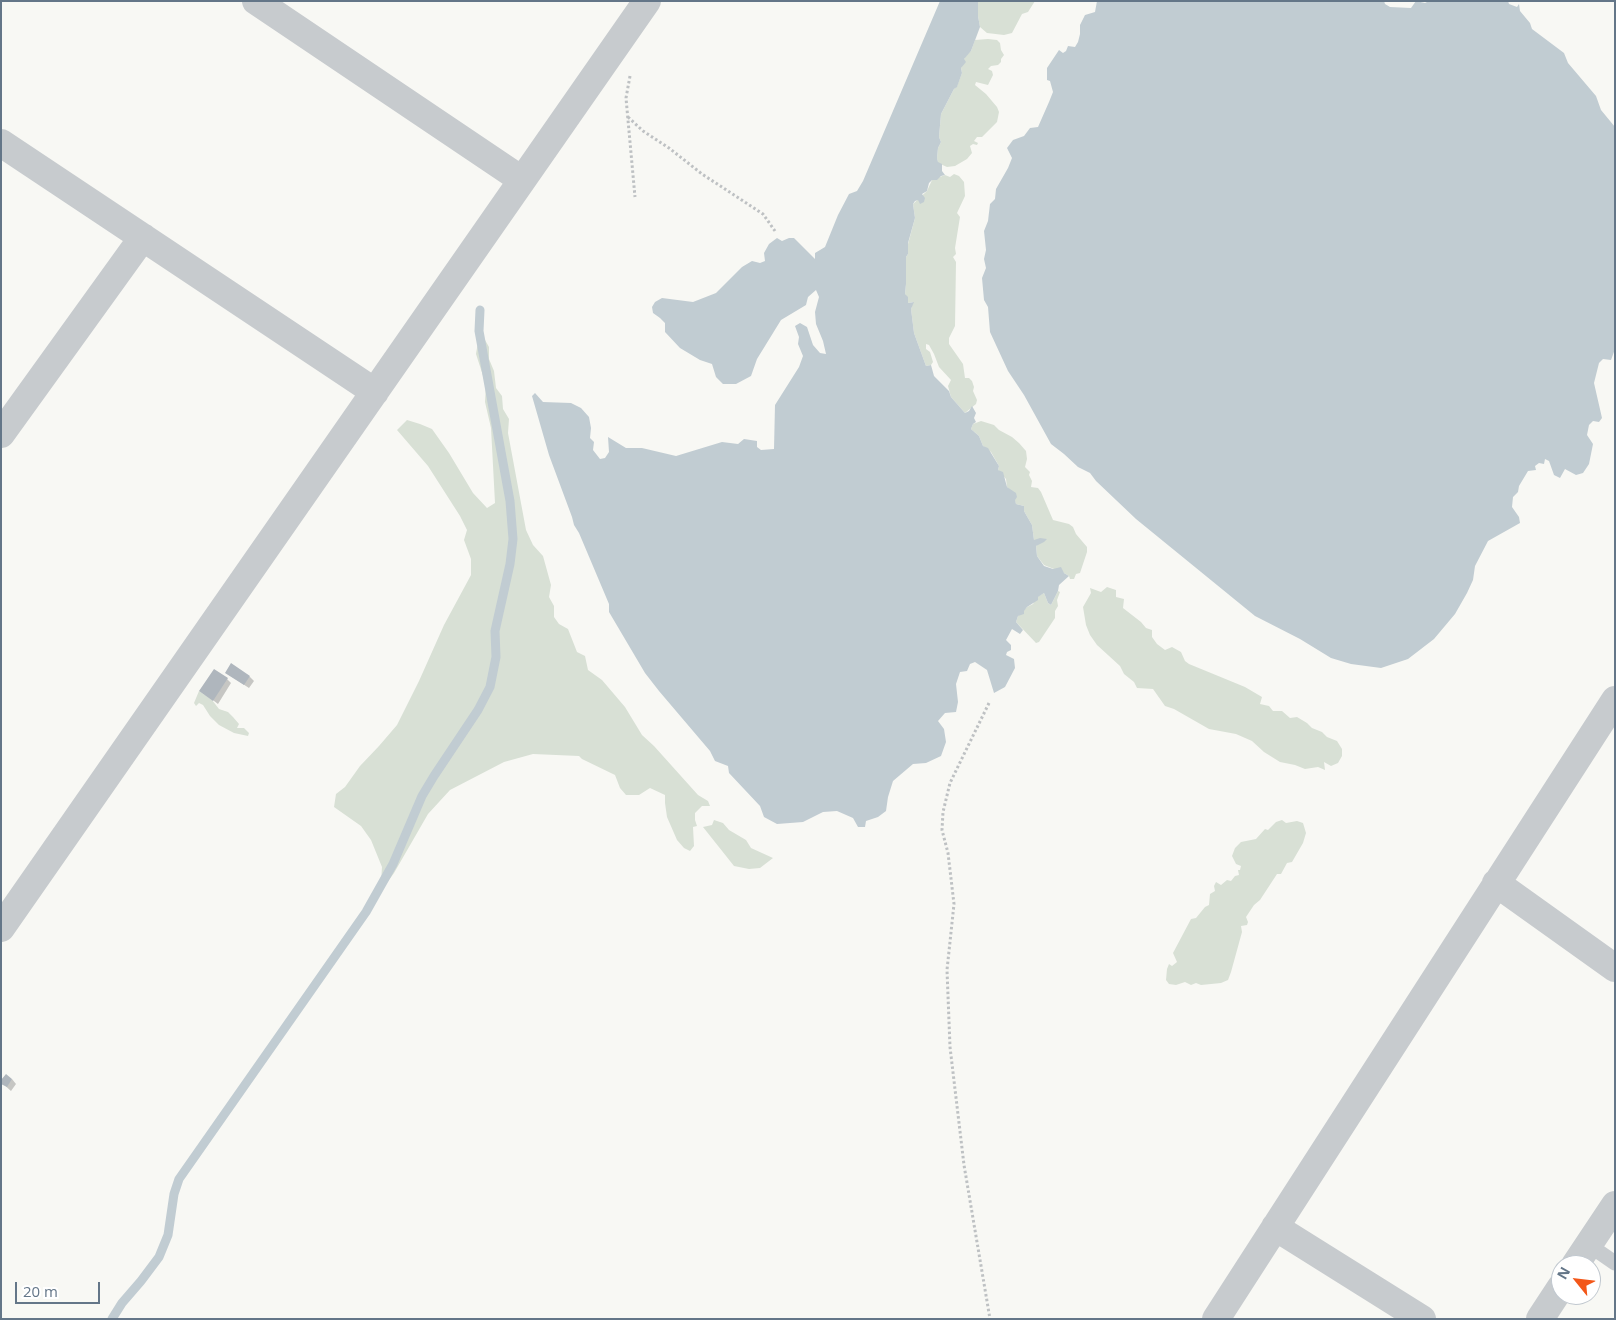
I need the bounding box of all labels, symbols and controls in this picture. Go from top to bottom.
north arrow [1551,1255,1601,1305]
text: N [1552,1263,1574,1283]
scale bar [18,1272,102,1304]
text: 20 m [23,1281,58,1301]

